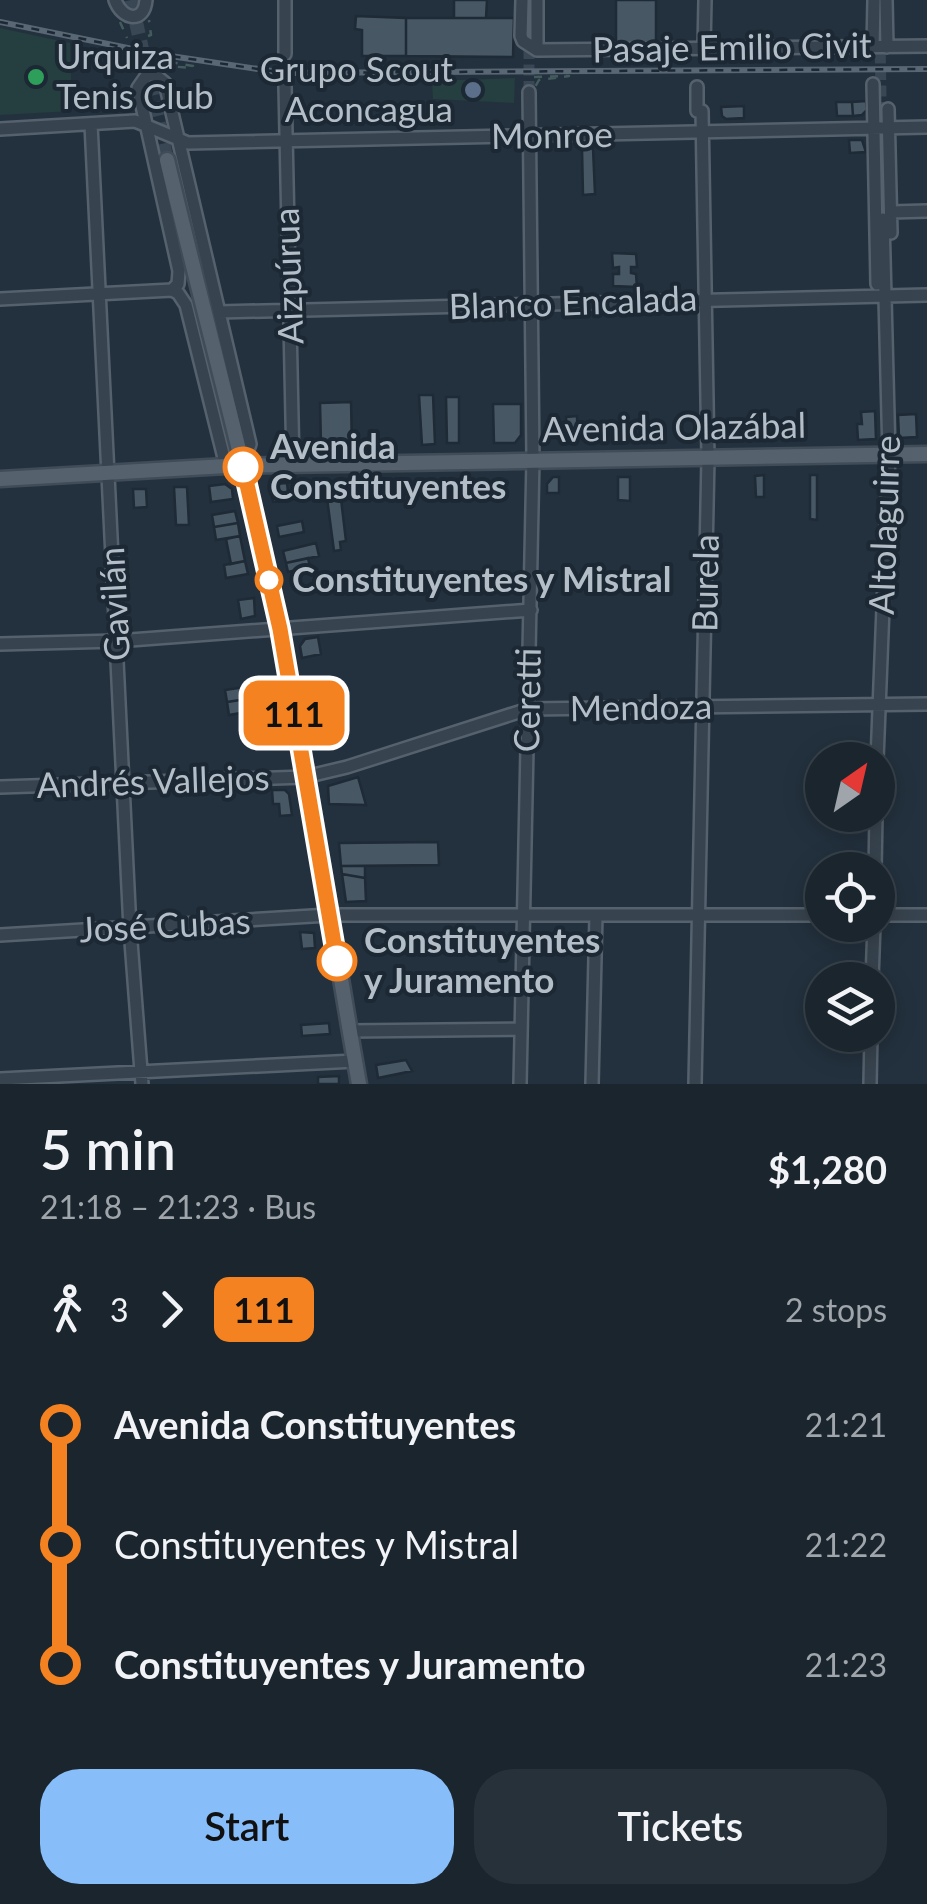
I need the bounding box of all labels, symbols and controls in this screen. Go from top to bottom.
street label: Pasaje Emilio Civit [592,23,872,69]
place label: Urquiza Tenis Club [56,34,214,116]
place label: Grupo Scout Aconcagua [260,47,453,129]
marker: Urquiza Tenis Club [25,66,47,88]
marker: Grupo Scout Aconcagua [462,79,484,101]
street label: Monroe [491,112,613,156]
street label: Aizpúrua [264,207,310,345]
street label: Blanco Encalada [448,276,698,326]
street label: Avenida Olazábal [542,403,806,449]
place label: Avenida Constituyentes [269,424,506,506]
street label: Altolaguirre [859,435,907,615]
marker: Avenida Constituyentes [224,448,262,486]
street label: Burela [682,534,726,632]
street label: Gavilán [89,546,137,662]
place label: Constituyentes y Mistral [292,557,671,599]
marker: Constituyentes y Mistral [256,567,282,593]
street label: Ceretti [504,647,548,753]
line badge: 111 [236,680,352,746]
street label: Mendoza [569,684,712,728]
text: 111 [264,692,324,734]
north arrow [805,742,895,832]
map controls [805,742,895,1052]
street label: Andrés Vallejos [36,755,270,805]
button: locate [805,852,895,942]
street label: José Cubas [78,899,252,949]
place label: Constituyentes y Juramento [364,918,600,1000]
marker: Constituyentes y Juramento [318,942,356,980]
button: layers [805,962,895,1052]
text: 5 min [40,1116,176,1182]
text: $1,280 [768,1146,887,1192]
text: 21:18 – 21:23 · Bus [40,1187,316,1226]
icon: walk [40,1282,95,1337]
icon: forward [144,1282,199,1337]
text: 111 [234,1288,294,1330]
text: 3 [110,1290,129,1329]
text: 2 stops [785,1290,887,1329]
text: Avenida Constituyentes [114,1401,516,1447]
text: 21:21 [805,1405,887,1444]
text: Constituyentes y Mistral [114,1521,519,1567]
text: 21:22 [805,1525,887,1564]
text: Constituyentes y Juramento [114,1641,586,1687]
text: 21:23 [805,1645,887,1684]
button: Start [40,1769,454,1884]
button: Tickets [474,1769,887,1884]

